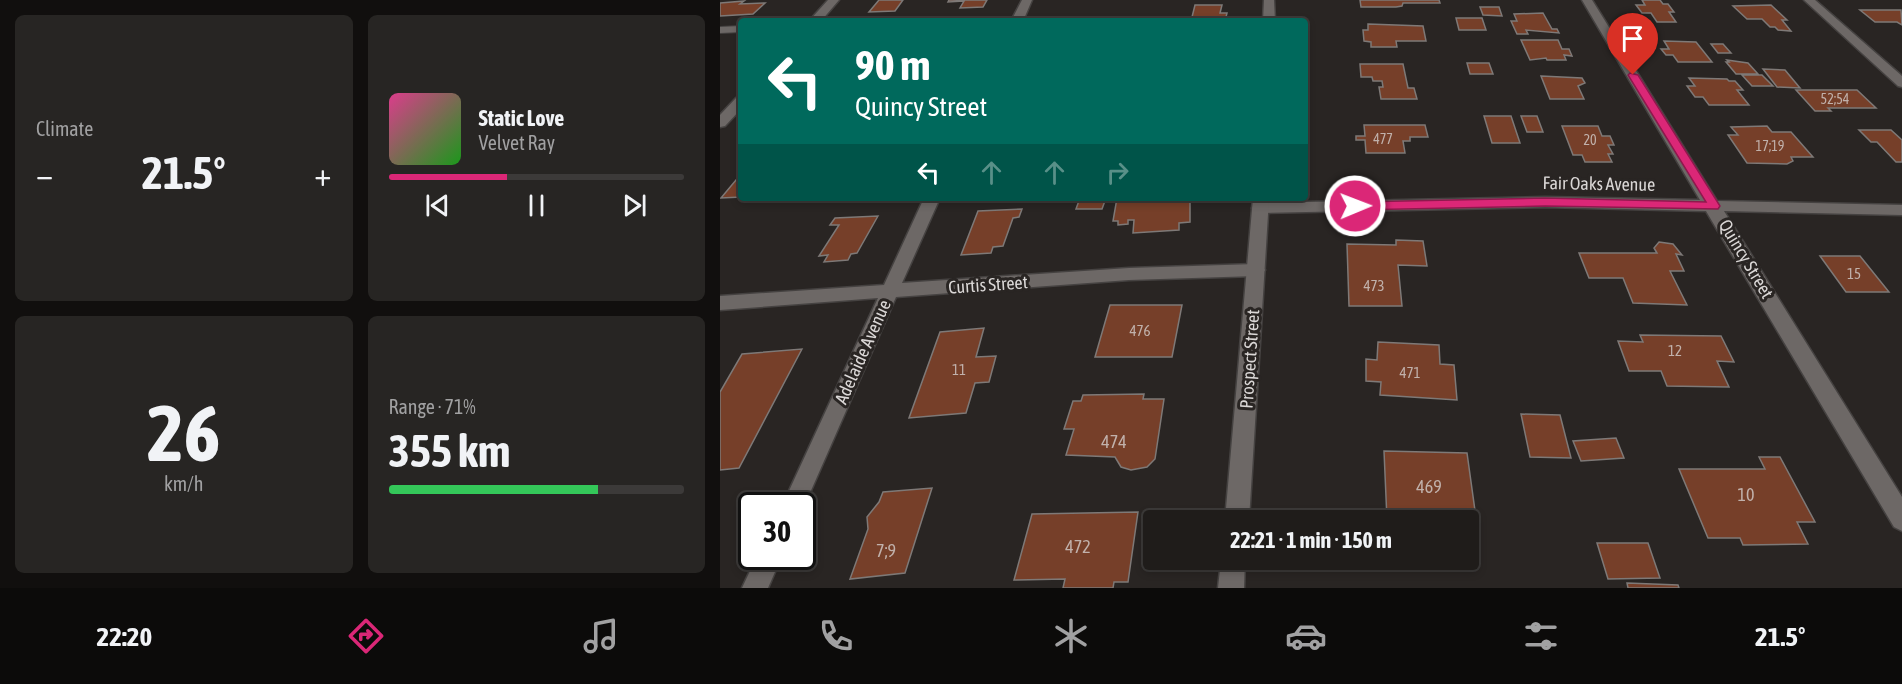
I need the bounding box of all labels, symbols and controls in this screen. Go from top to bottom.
pin [1607,13,1658,75]
icon: arrive [1616,22,1649,55]
text: 90 m [855,41,930,89]
icon: left [756,42,834,120]
text: Quincy Street [855,91,987,122]
house number: 52;54 [1821,91,1850,107]
text: Static Love [479,105,564,131]
text: Climate [36,117,93,140]
text: Velvet Ray [479,131,555,154]
house number: 477 [1373,131,1393,147]
house number: 20 [1583,132,1597,148]
house number: 17;19 [1756,138,1784,154]
text: 21.5° [142,147,226,199]
text: − [36,155,53,193]
text: + [314,155,331,193]
icon: left [912,156,945,189]
icon: ahead [975,156,1008,189]
icon: ahead [1038,156,1071,189]
icon: right [1101,156,1134,189]
street label: Fair Oaks Avenue [1543,172,1656,195]
position arrow [1323,174,1387,238]
icon: previous [421,189,454,222]
icon: pause [520,189,553,222]
icon: next [618,189,651,222]
street label: Quincy Street [1715,216,1778,302]
house number: 15 [1847,265,1861,282]
street label: Curtis Street [948,271,1028,298]
house number: 473 [1363,277,1385,294]
street label: Adelaide Avenue [830,296,895,407]
street label: Prospect Street [1236,309,1263,409]
house number: 476 [1129,322,1151,339]
house number: 12 [1668,342,1682,359]
house number: 11 [952,361,966,378]
house number: 471 [1399,364,1421,381]
text: 26 [147,388,220,478]
text: Range · 71% [389,395,476,418]
text: 355 km [389,425,510,477]
house number: 474 [1101,431,1127,452]
text: km/h [164,472,204,495]
house number: 469 [1416,476,1442,497]
house number: 10 [1738,484,1754,505]
speed limit sign: 30 [738,492,816,570]
text: 22:21 · 1 min · 150 m [1230,527,1392,553]
house number: 472 [1065,536,1091,557]
house number: 7;9 [876,540,896,561]
icon: directions [345,615,387,657]
icon: music [580,615,622,657]
icon: phone [815,615,857,657]
icon: climate [1050,615,1092,657]
icon: car [1285,615,1327,657]
icon: filters [1520,615,1562,657]
text: 22:20 [97,621,152,652]
text: 21.5° [1755,621,1805,652]

